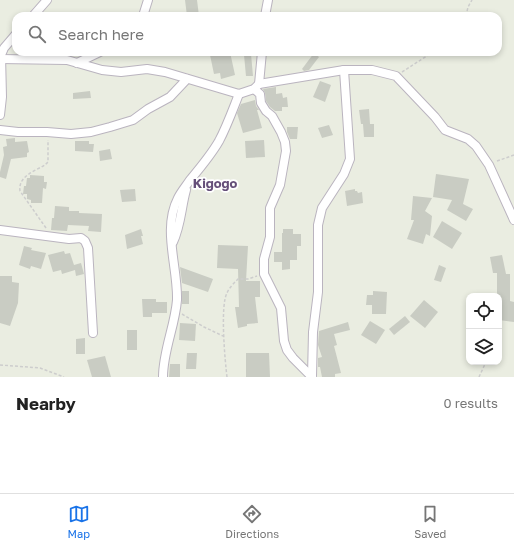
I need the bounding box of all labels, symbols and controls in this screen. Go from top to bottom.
search box [12,12,502,56]
icon: search [26,23,48,45]
text: Search here [58,25,144,43]
district label: Kigogo [193,175,237,191]
map controls [466,293,502,365]
button: locate [466,293,502,329]
button: layers [466,329,502,365]
text: Nearby [16,393,76,414]
text: 0 results [443,395,498,411]
tab: Map [68,503,90,540]
tab: Directions [225,503,279,540]
tab: Saved [414,503,446,540]

